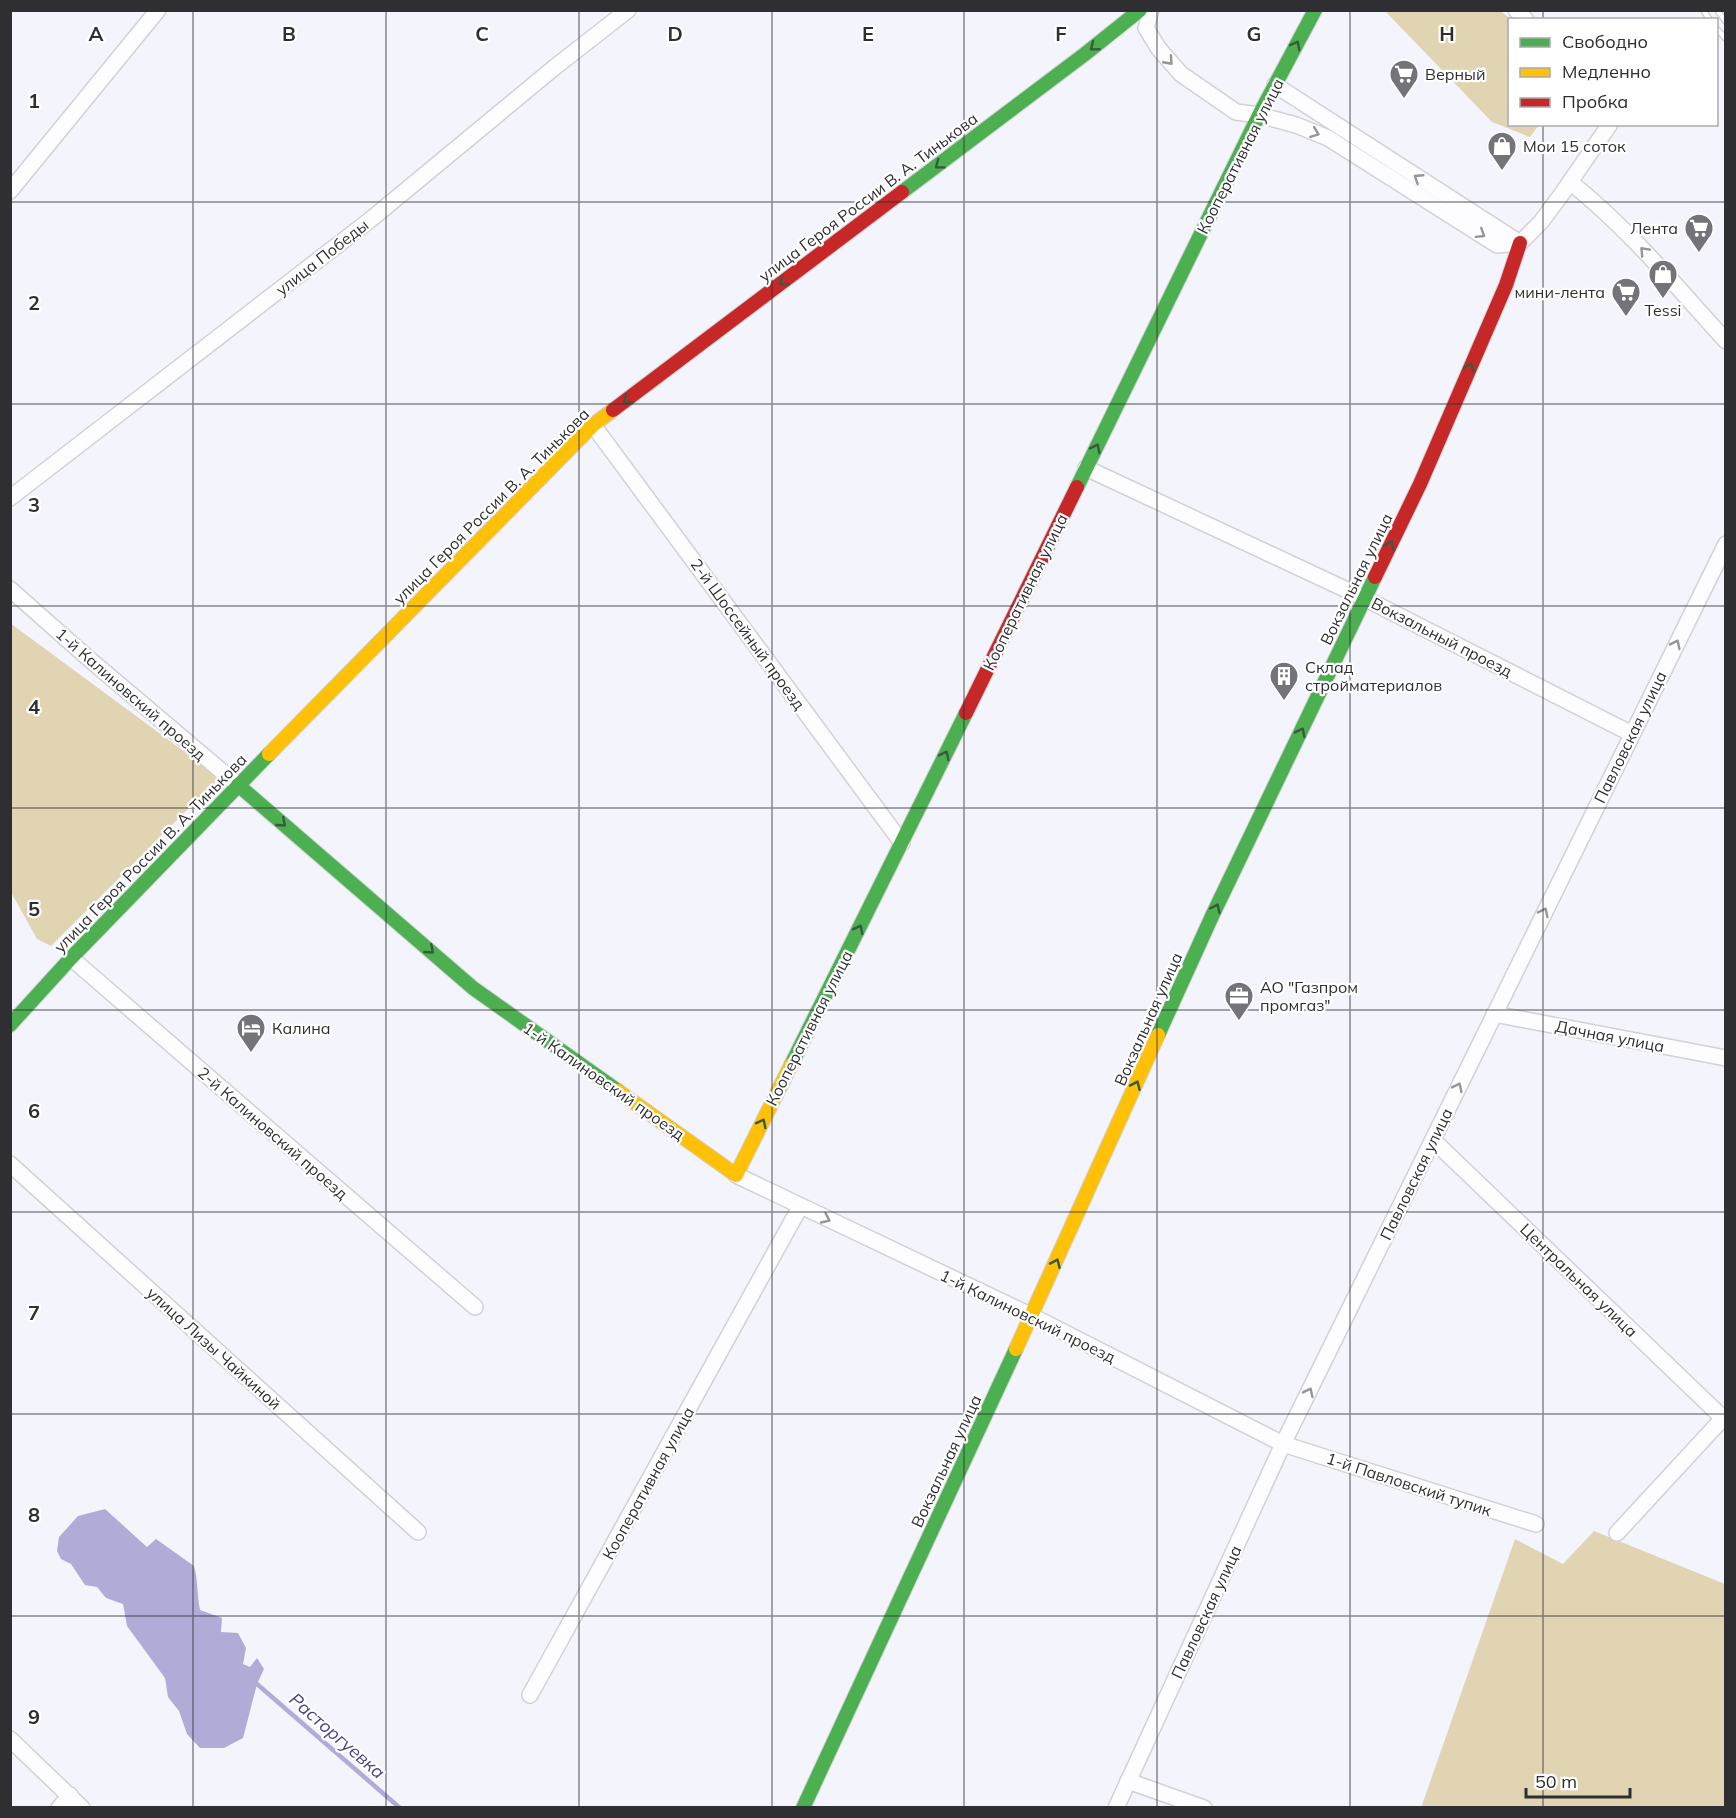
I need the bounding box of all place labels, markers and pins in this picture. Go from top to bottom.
supermarket icon: Верный [1388,58,1420,100]
place label: Верный [1425,64,1486,84]
shop icon: Мои 15 соток [1486,130,1518,172]
place label: Мои 15 соток [1523,136,1626,156]
supermarket icon: Лента [1683,212,1715,254]
place label: Лента [1630,218,1678,238]
shop icon: Tessi [1647,258,1679,300]
supermarket icon: мини-лента [1610,276,1642,318]
place label: мини-лента [1515,282,1605,302]
place label: Tessi [1645,300,1681,320]
place label: Склад стройматериалов [1305,657,1442,695]
building icon: Склад стройматериалов [1268,660,1300,702]
place label: АО "Газпром промгаз" [1260,977,1358,1015]
office icon: АО "Газпром промгаз" [1223,980,1255,1022]
hotel icon: Калина [235,1012,267,1054]
place label: Калина [272,1018,331,1038]

